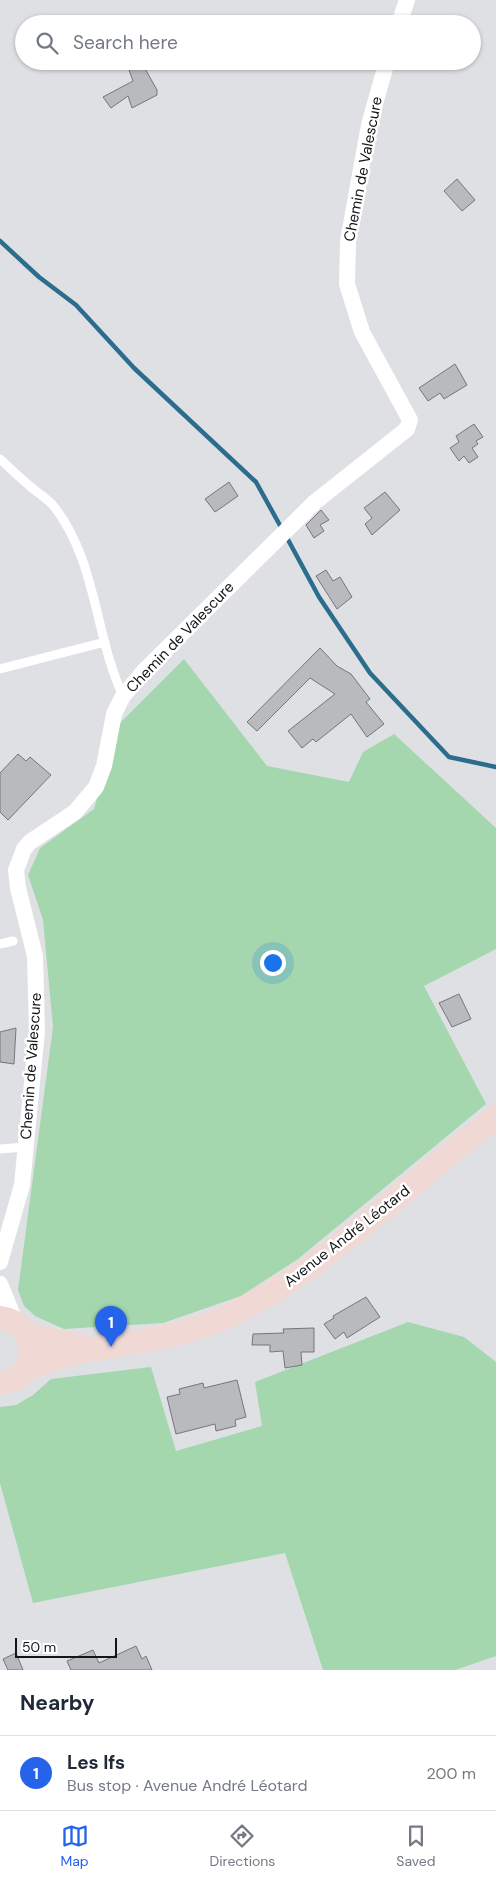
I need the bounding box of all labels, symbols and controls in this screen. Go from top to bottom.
search box [15,15,481,70]
icon: search [33,29,61,57]
text: Search here [73,30,178,55]
street label: Chemin de Valescure [339,95,387,243]
street label: Chemin de Valescure [122,577,238,697]
your location [260,950,286,976]
street label: Chemin de Valescure [16,992,46,1140]
street label: Avenue André Léotard [280,1181,414,1291]
pin: 1 [95,1306,127,1347]
scale bar [15,1635,118,1658]
text: 50 m [22,1638,56,1656]
text: Nearby [20,1689,94,1717]
text: Les Ifs [67,1750,125,1775]
text: 1 [33,1763,39,1784]
text: 200 m [427,1763,476,1784]
text: Bus stop · Avenue André Léotard [67,1775,307,1796]
tab: Map [60,1822,89,1870]
tab: Directions [210,1822,275,1870]
tab: Saved [396,1822,436,1870]

